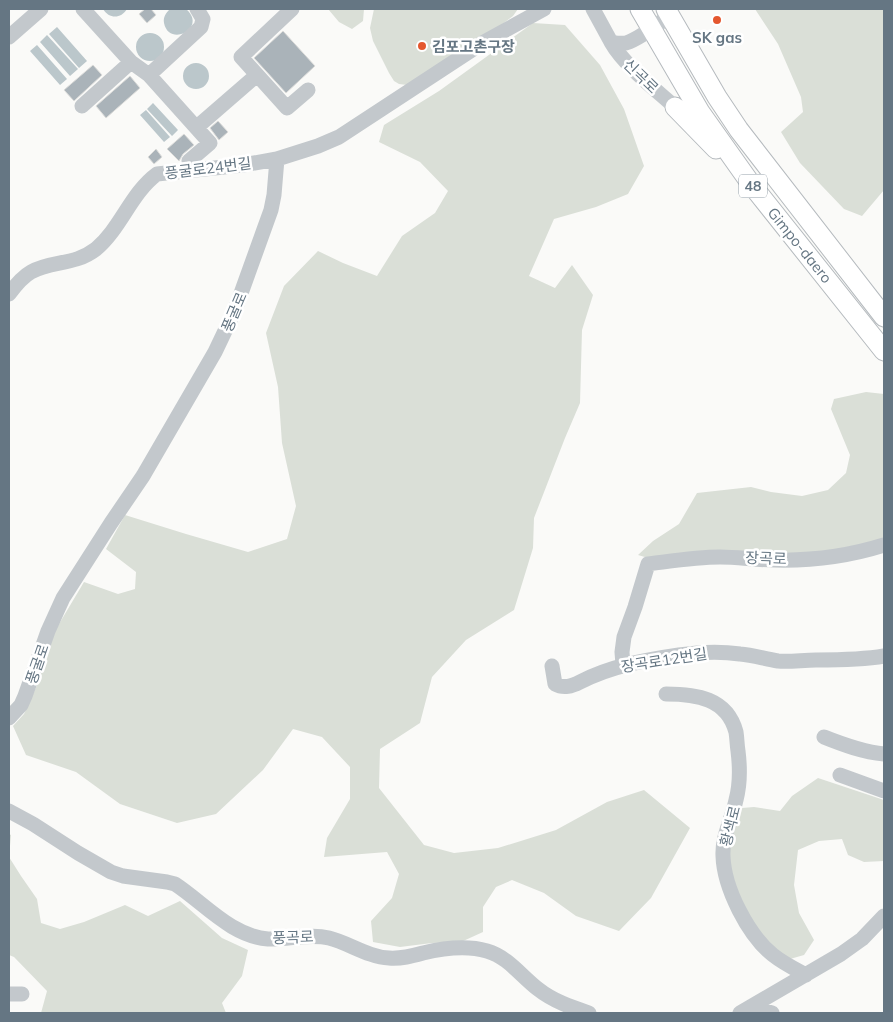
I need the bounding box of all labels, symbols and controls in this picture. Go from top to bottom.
marker: SK gas [711,14,723,26]
place label: SK gas [692,28,742,47]
place label: 김포고촌구장 [432,37,515,56]
marker: 김포고촌구장 [416,40,428,52]
street label: 신곡로 [620,55,662,97]
street label: 풍굴로24번길 [164,153,252,183]
road number: 48 [739,175,767,198]
street label: Gimpo-daero [764,203,836,287]
street label: 풍굴로 [217,289,251,335]
street label: 장곡로 [745,548,787,568]
street label: 풍굴로 [21,641,53,687]
street label: 장곡로12번길 [620,644,708,676]
street label: 황색로 [716,804,744,848]
street label: 풍곡로 [272,927,314,947]

